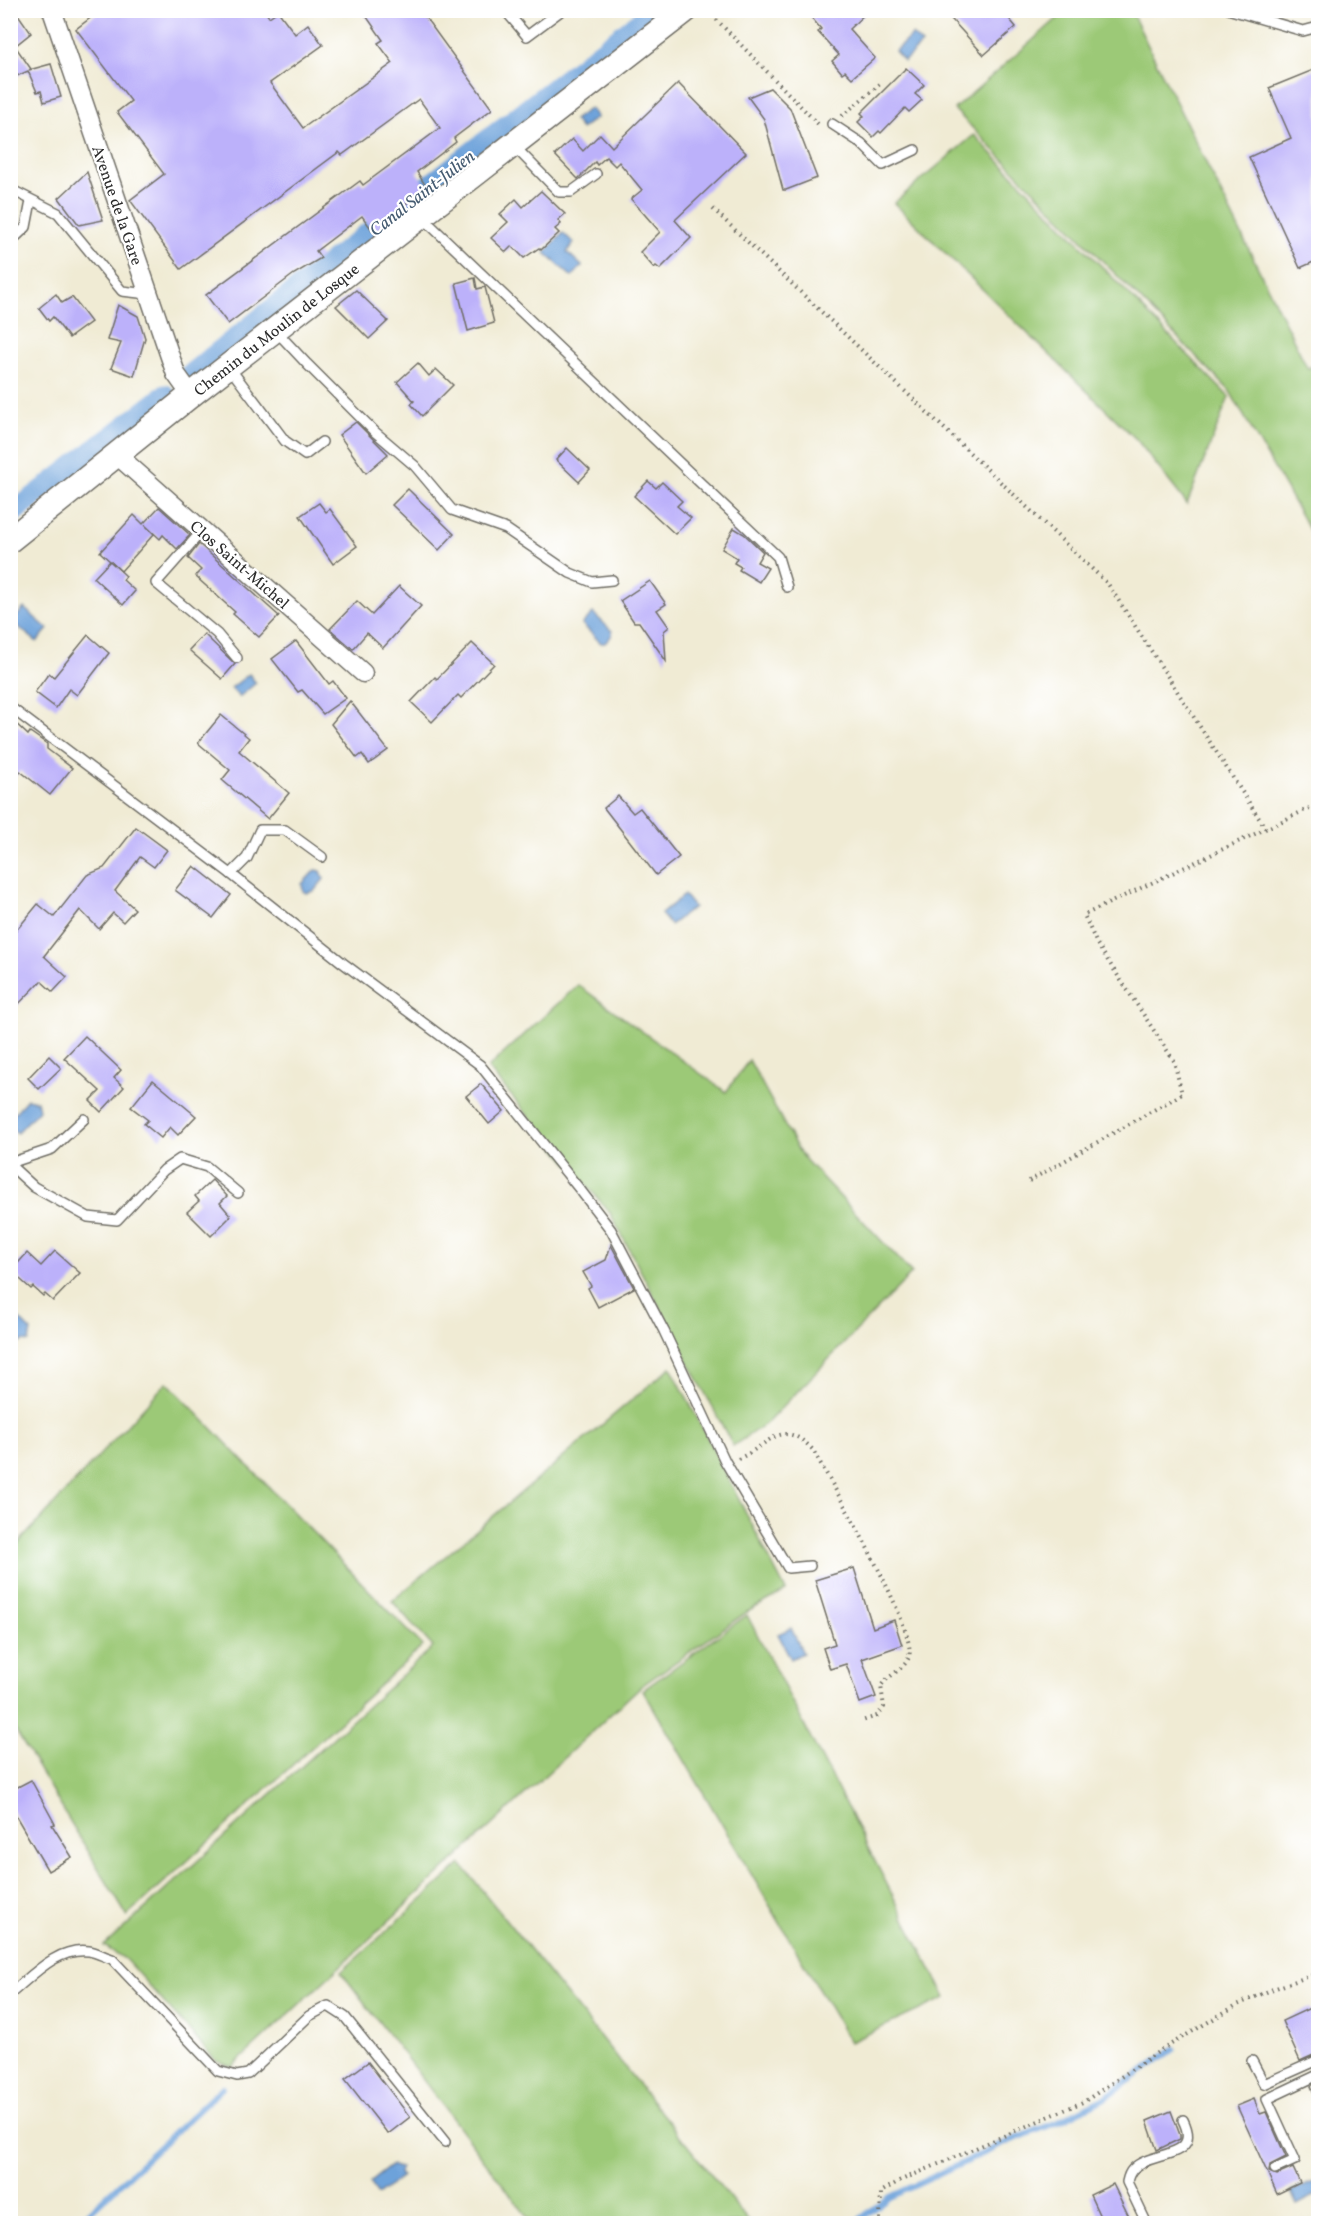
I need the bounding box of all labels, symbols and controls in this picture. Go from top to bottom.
street label: Avenue de la Gare [85,143,147,268]
water label: Canal Saint-Julien [365,145,481,243]
street label: Chemin du Moulin de Losque [190,259,365,402]
street label: Clos Saint-Michel [184,516,293,615]

